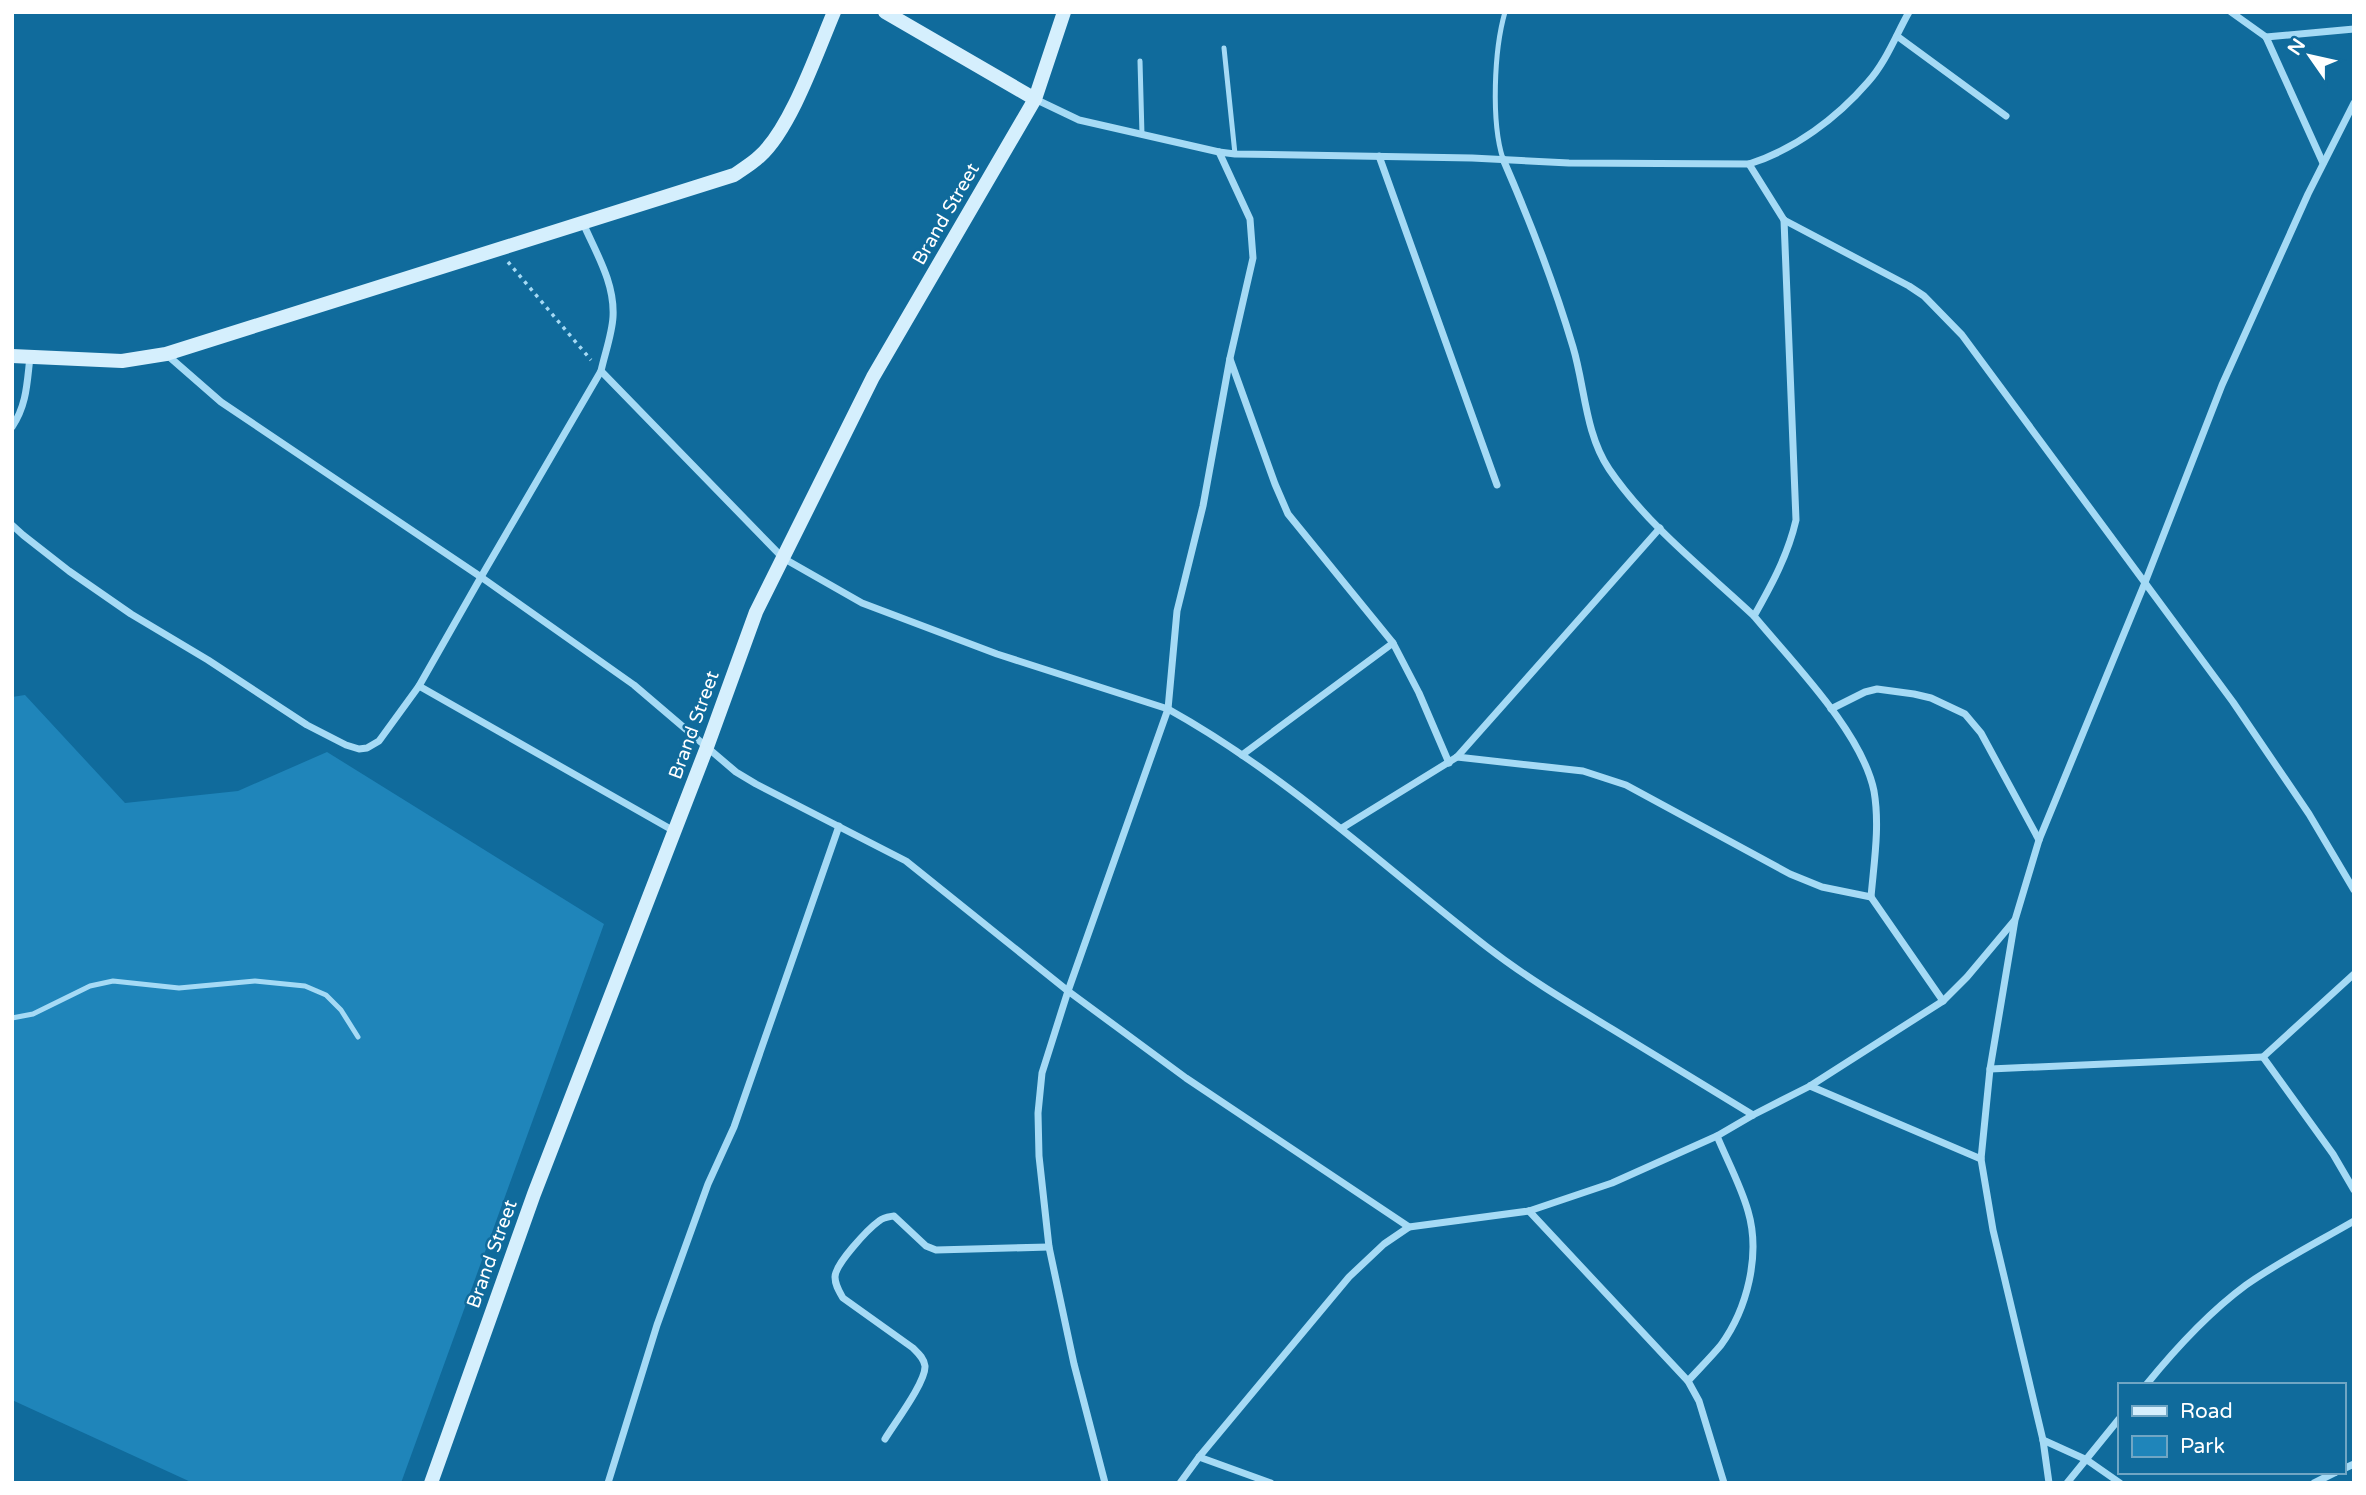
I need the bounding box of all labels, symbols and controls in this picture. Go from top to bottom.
north arrow [2275,21,2345,91]
text: N [2283,35,2310,60]
street label: Brand Street [908,159,984,269]
street label: Brand Street [664,668,724,782]
street label: Brand Street [462,1197,522,1311]
legend [2118,1383,2345,1474]
text: Road [2180,1399,2233,1424]
text: Park [2180,1434,2225,1459]

